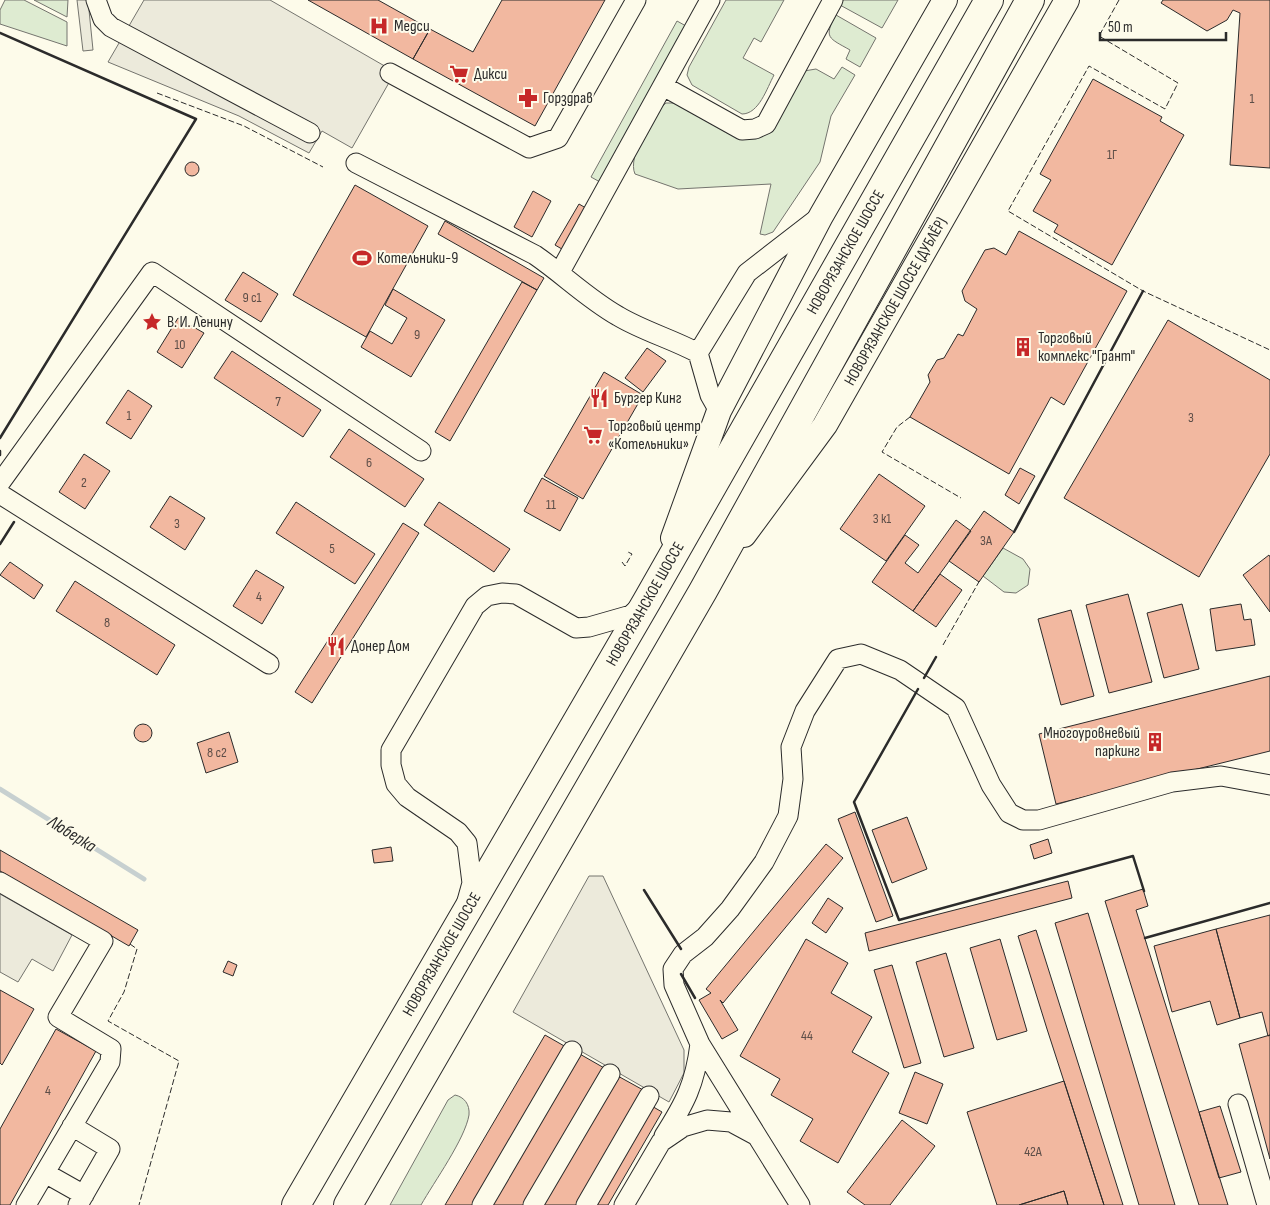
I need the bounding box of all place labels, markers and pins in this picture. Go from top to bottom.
hospital icon: Медси [368,15,390,37]
place label: Медси [394,17,430,36]
supermarket icon: Дикси [448,63,470,85]
place label: Дикси [474,65,507,84]
pharmacy icon: Горздрав [517,87,539,109]
place label: Горздрав [543,89,593,108]
sports icon: Котельники-9 [351,247,373,269]
place label: Котельники-9 [377,249,458,268]
place icon: В. И. Ленину [141,311,163,333]
place label: В. И. Ленину [167,313,233,332]
place label: Торговый комплекс "Грант" [1038,329,1135,366]
building icon: Торговый комплекс "Грант" [1012,336,1034,358]
restaurant icon: Бургер Кинг [588,387,610,409]
place label: Бургер Кинг [614,389,682,408]
place label: Торговый центр «Котельники» [608,417,701,454]
supermarket icon: Торговый центр «Котельники» [582,424,604,446]
restaurant icon: Донер Дом [325,635,347,657]
place label: Донер Дом [351,637,410,656]
place label: Многоуровневый паркинг [1043,724,1140,761]
building icon: Многоуровневый паркинг [1144,731,1166,753]

